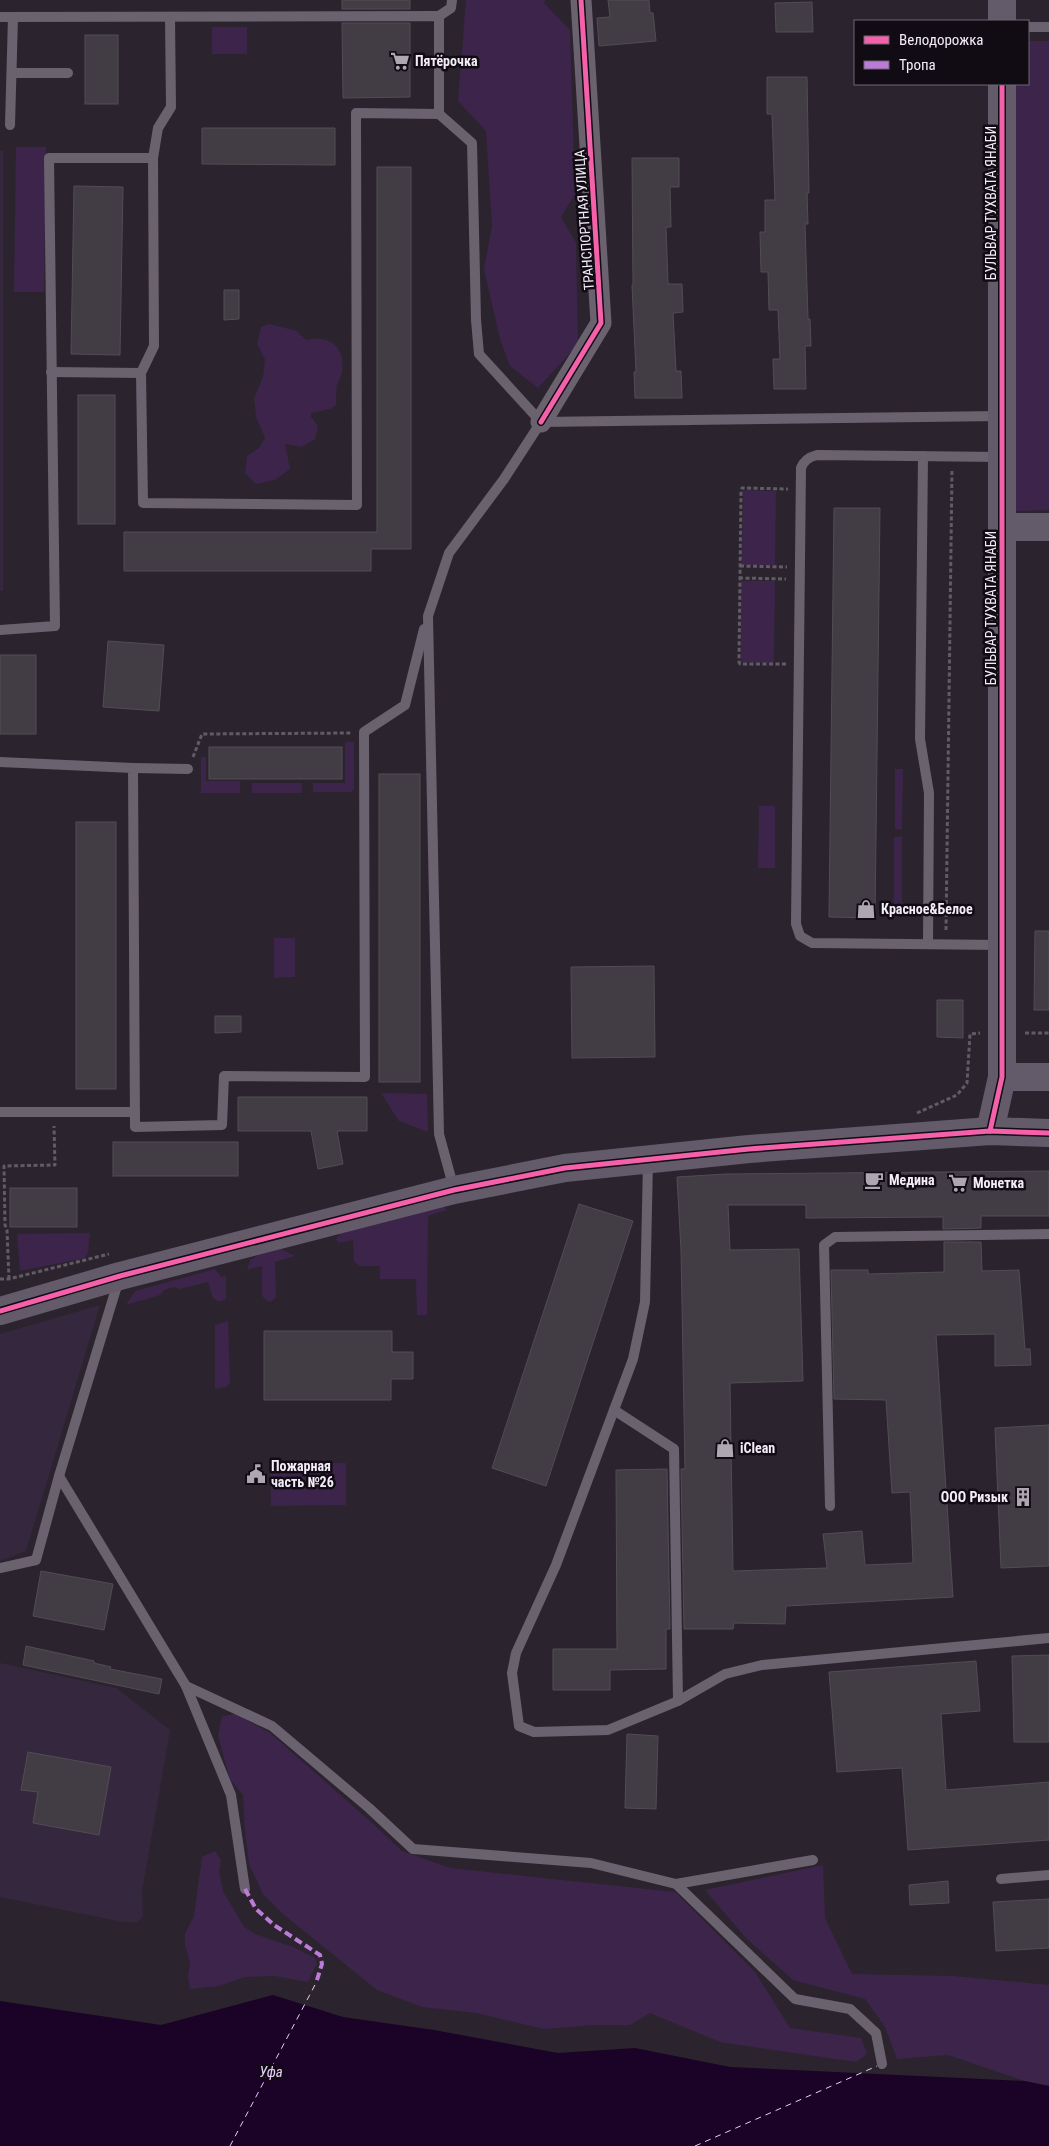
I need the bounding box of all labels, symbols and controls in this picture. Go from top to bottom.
legend [854,20,1029,85]
text: Велодорожка [899,31,984,49]
supermarket icon: Пятёрочка [389,50,411,72]
place label: Пятёрочка [415,53,478,69]
text: Тропа [899,56,936,74]
street label: БУЛЬВАР ТУХВАТА ЯНАБИ [983,126,999,280]
street label: ТРАНСПОРТНАЯ УЛИЦА [571,149,597,291]
street label: БУЛЬВАР ТУХВАТА ЯНАБИ [983,531,999,685]
shop icon: Красное&Белое [855,898,877,920]
place label: Красное&Белое [881,901,973,917]
cafe icon: Медина [863,1169,885,1191]
place label: Медина [889,1172,935,1188]
supermarket icon: Монетка [947,1172,969,1194]
place label: Монетка [973,1175,1025,1191]
shop icon: iClean [714,1437,736,1459]
place label: iClean [740,1440,775,1456]
place label: Пожарная часть №26 [271,1458,334,1490]
public building icon: Пожарная часть №26 [245,1463,267,1485]
building icon: ООО Ризык [1012,1486,1034,1508]
place label: ООО Ризык [941,1489,1008,1505]
water label: Уфа [259,2063,283,2081]

